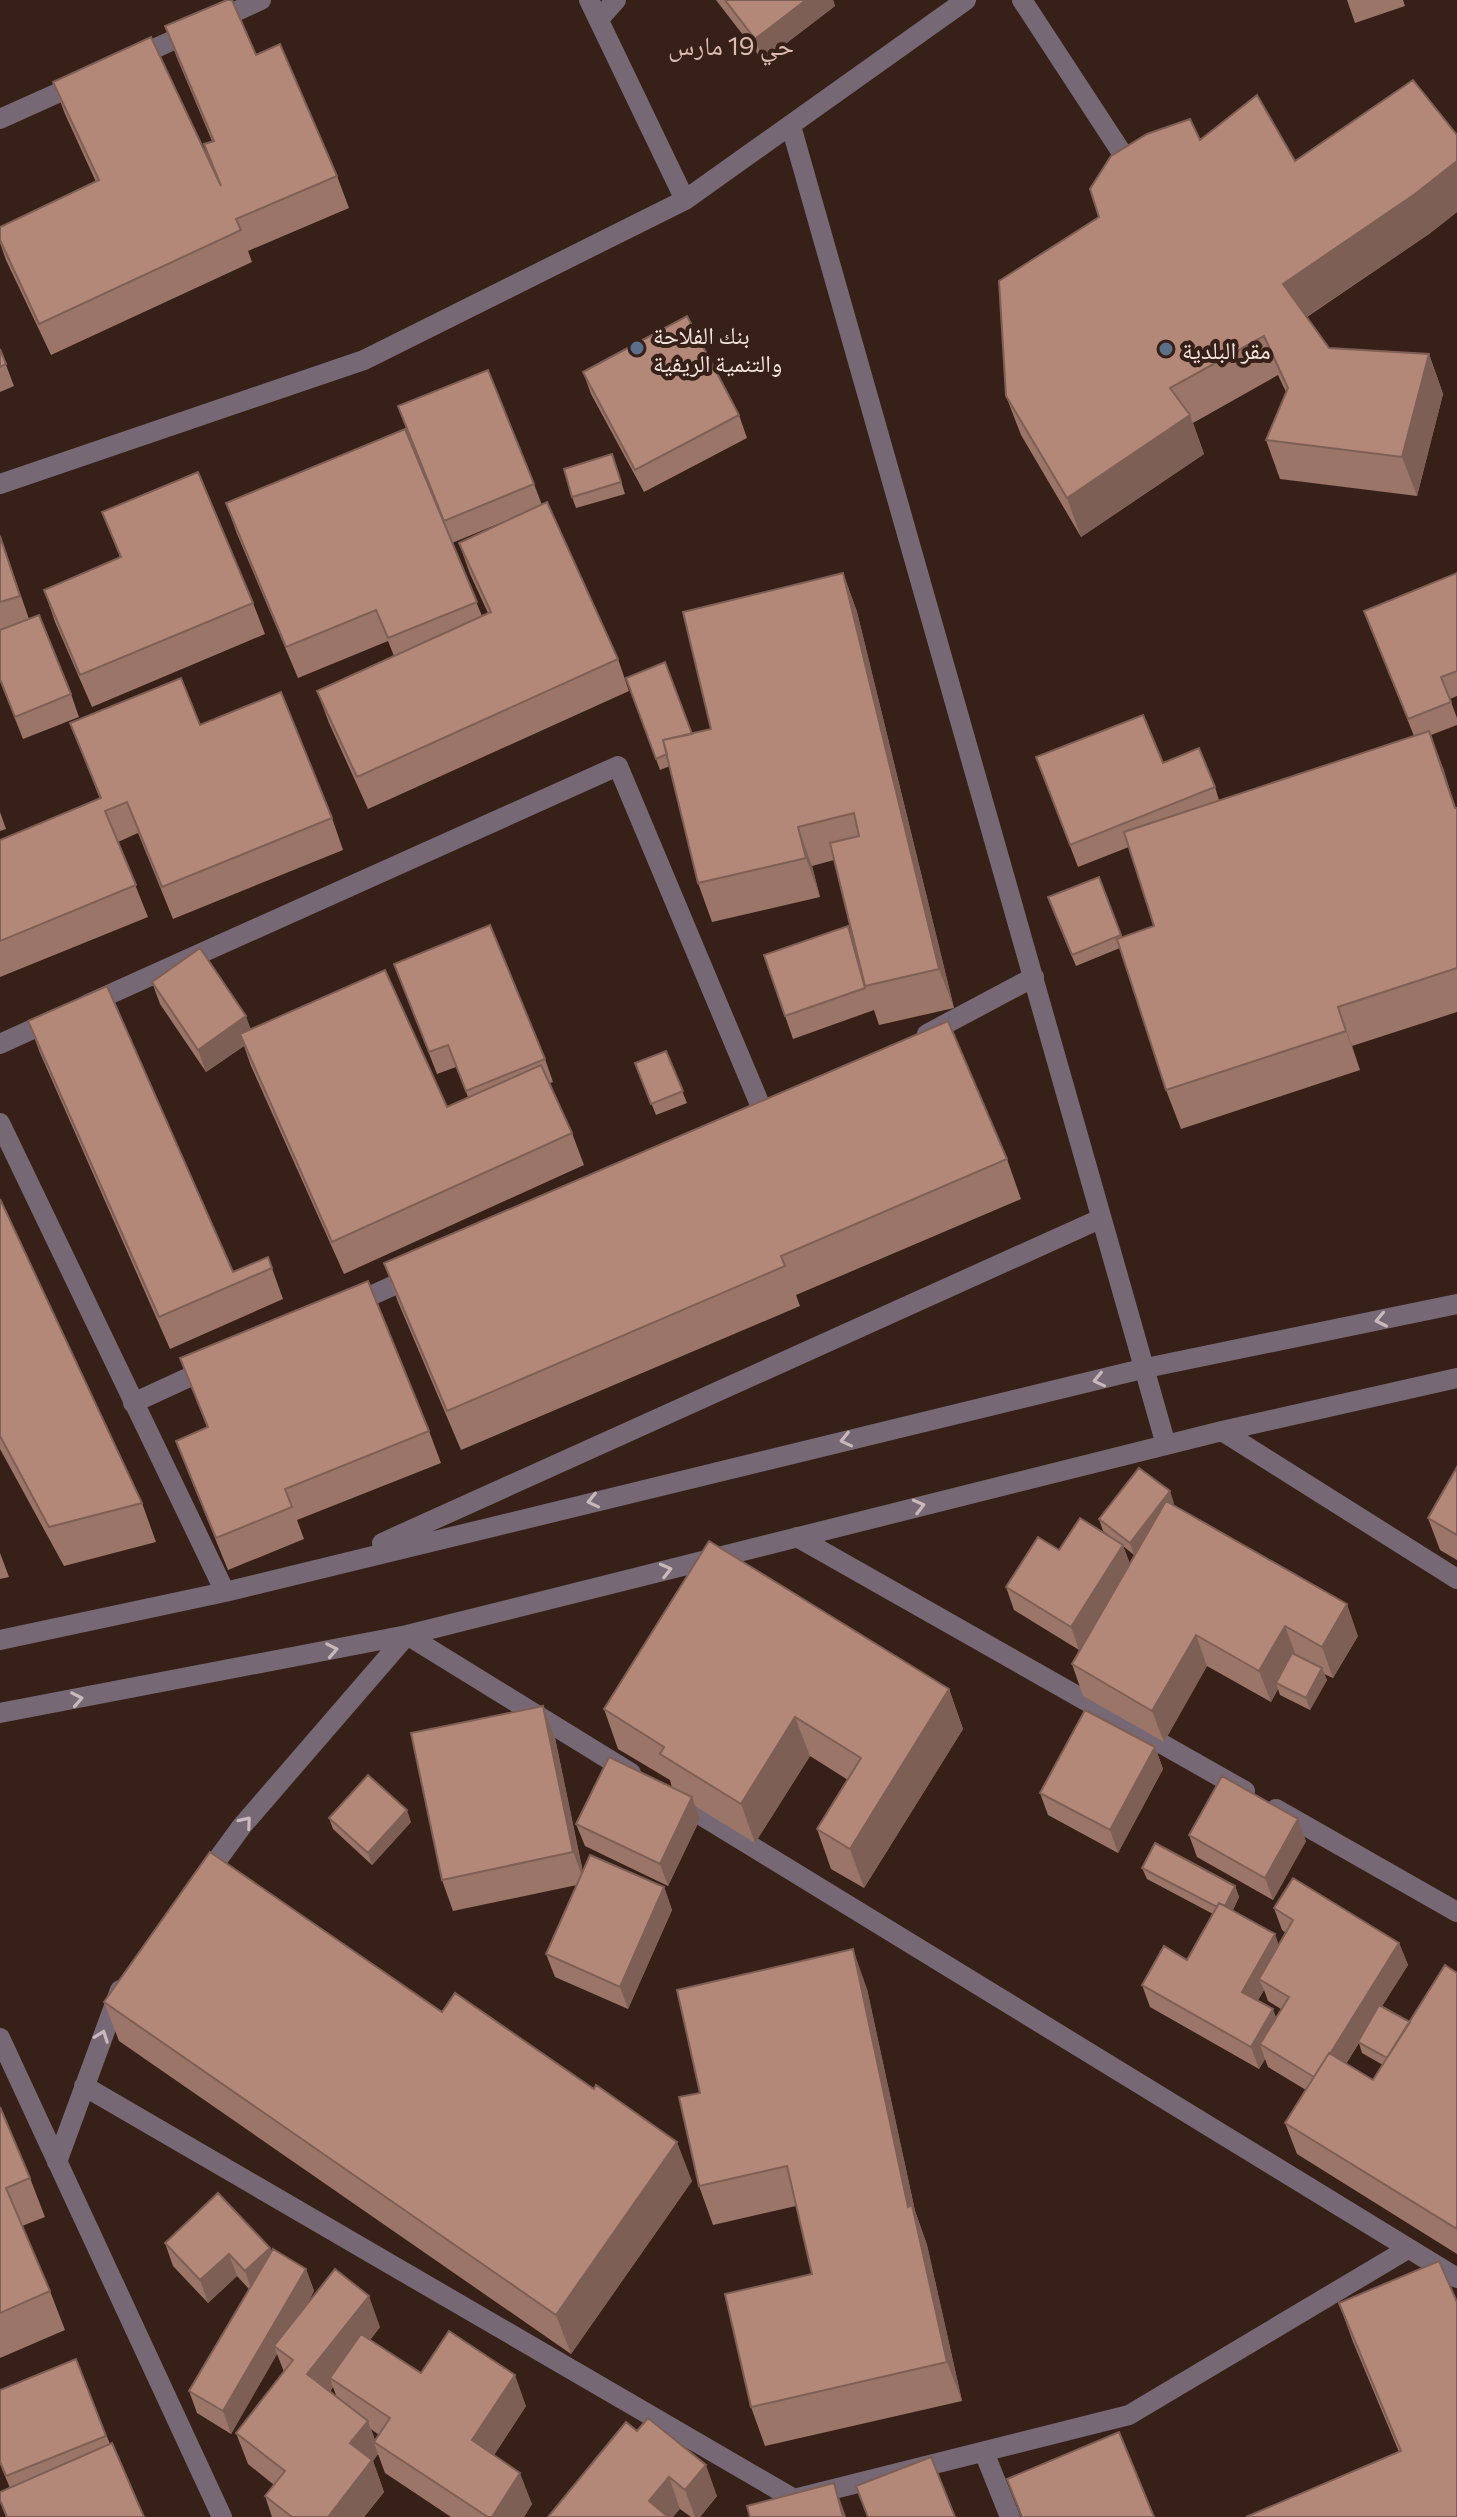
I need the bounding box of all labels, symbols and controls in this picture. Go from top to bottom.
district label: حي 19 مارس [668,29,794,66]
place label: بنك الفلاحة والتنمية الريفية [653,320,782,377]
place label: مقر البلدية [1182,335,1271,364]
marker: بنك الفلاحة والتنمية الريفية [628,339,646,357]
marker: مقر البلدية [1157,340,1175,358]
one-way arrow [1374,1311,1388,1328]
one-way arrow [1093,1371,1106,1388]
one-way arrow [840,1431,854,1448]
one-way arrow [587,1492,601,1509]
one-way arrow [911,1499,925,1516]
one-way arrow [659,1562,673,1579]
one-way arrow [325,1642,339,1659]
one-way arrow [70,1691,83,1708]
one-way arrow [237,1816,251,1831]
one-way arrow [92,2030,109,2044]

